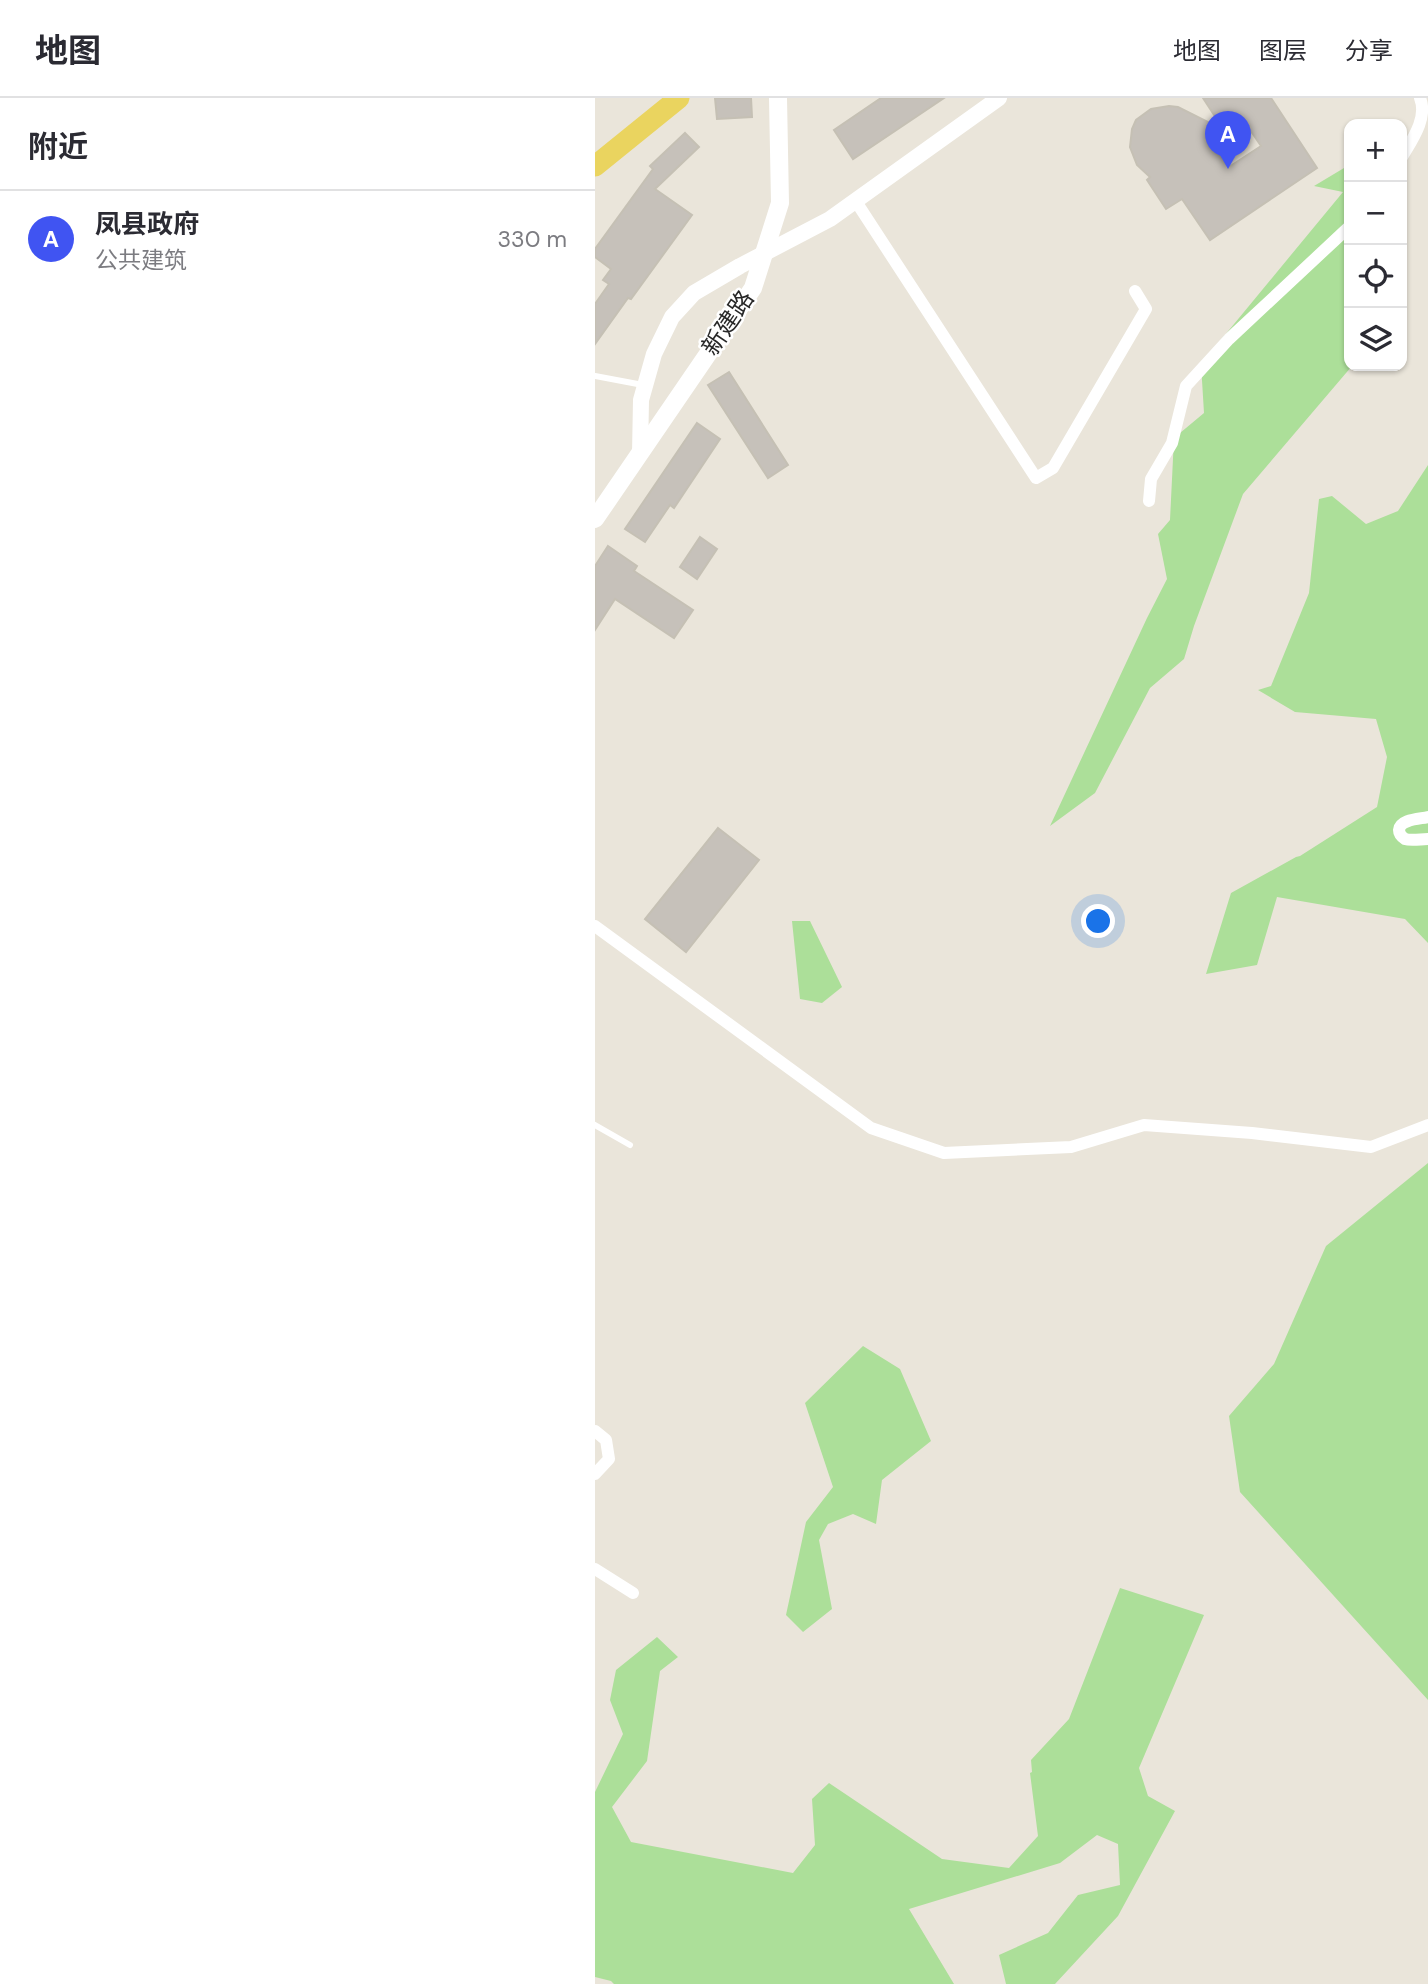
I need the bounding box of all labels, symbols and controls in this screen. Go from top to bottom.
text: 地图 [35,29,101,72]
text: 地图 [1173,35,1221,66]
text: 图层 [1259,35,1307,66]
text: 分享 [1345,35,1393,66]
pin: A [1205,111,1251,169]
map controls [1344,119,1407,371]
button: + [1344,119,1407,182]
text: 附近 [28,127,88,166]
button: − [1344,182,1407,245]
text: 凤县政府 [95,207,199,241]
text: A [43,224,59,254]
text: 330 m [497,224,567,254]
text: 公共建筑 [95,245,187,275]
button: locate [1344,245,1407,308]
street label: 新建路 [695,284,761,361]
button: layers [1344,308,1407,371]
your location [1081,904,1115,938]

